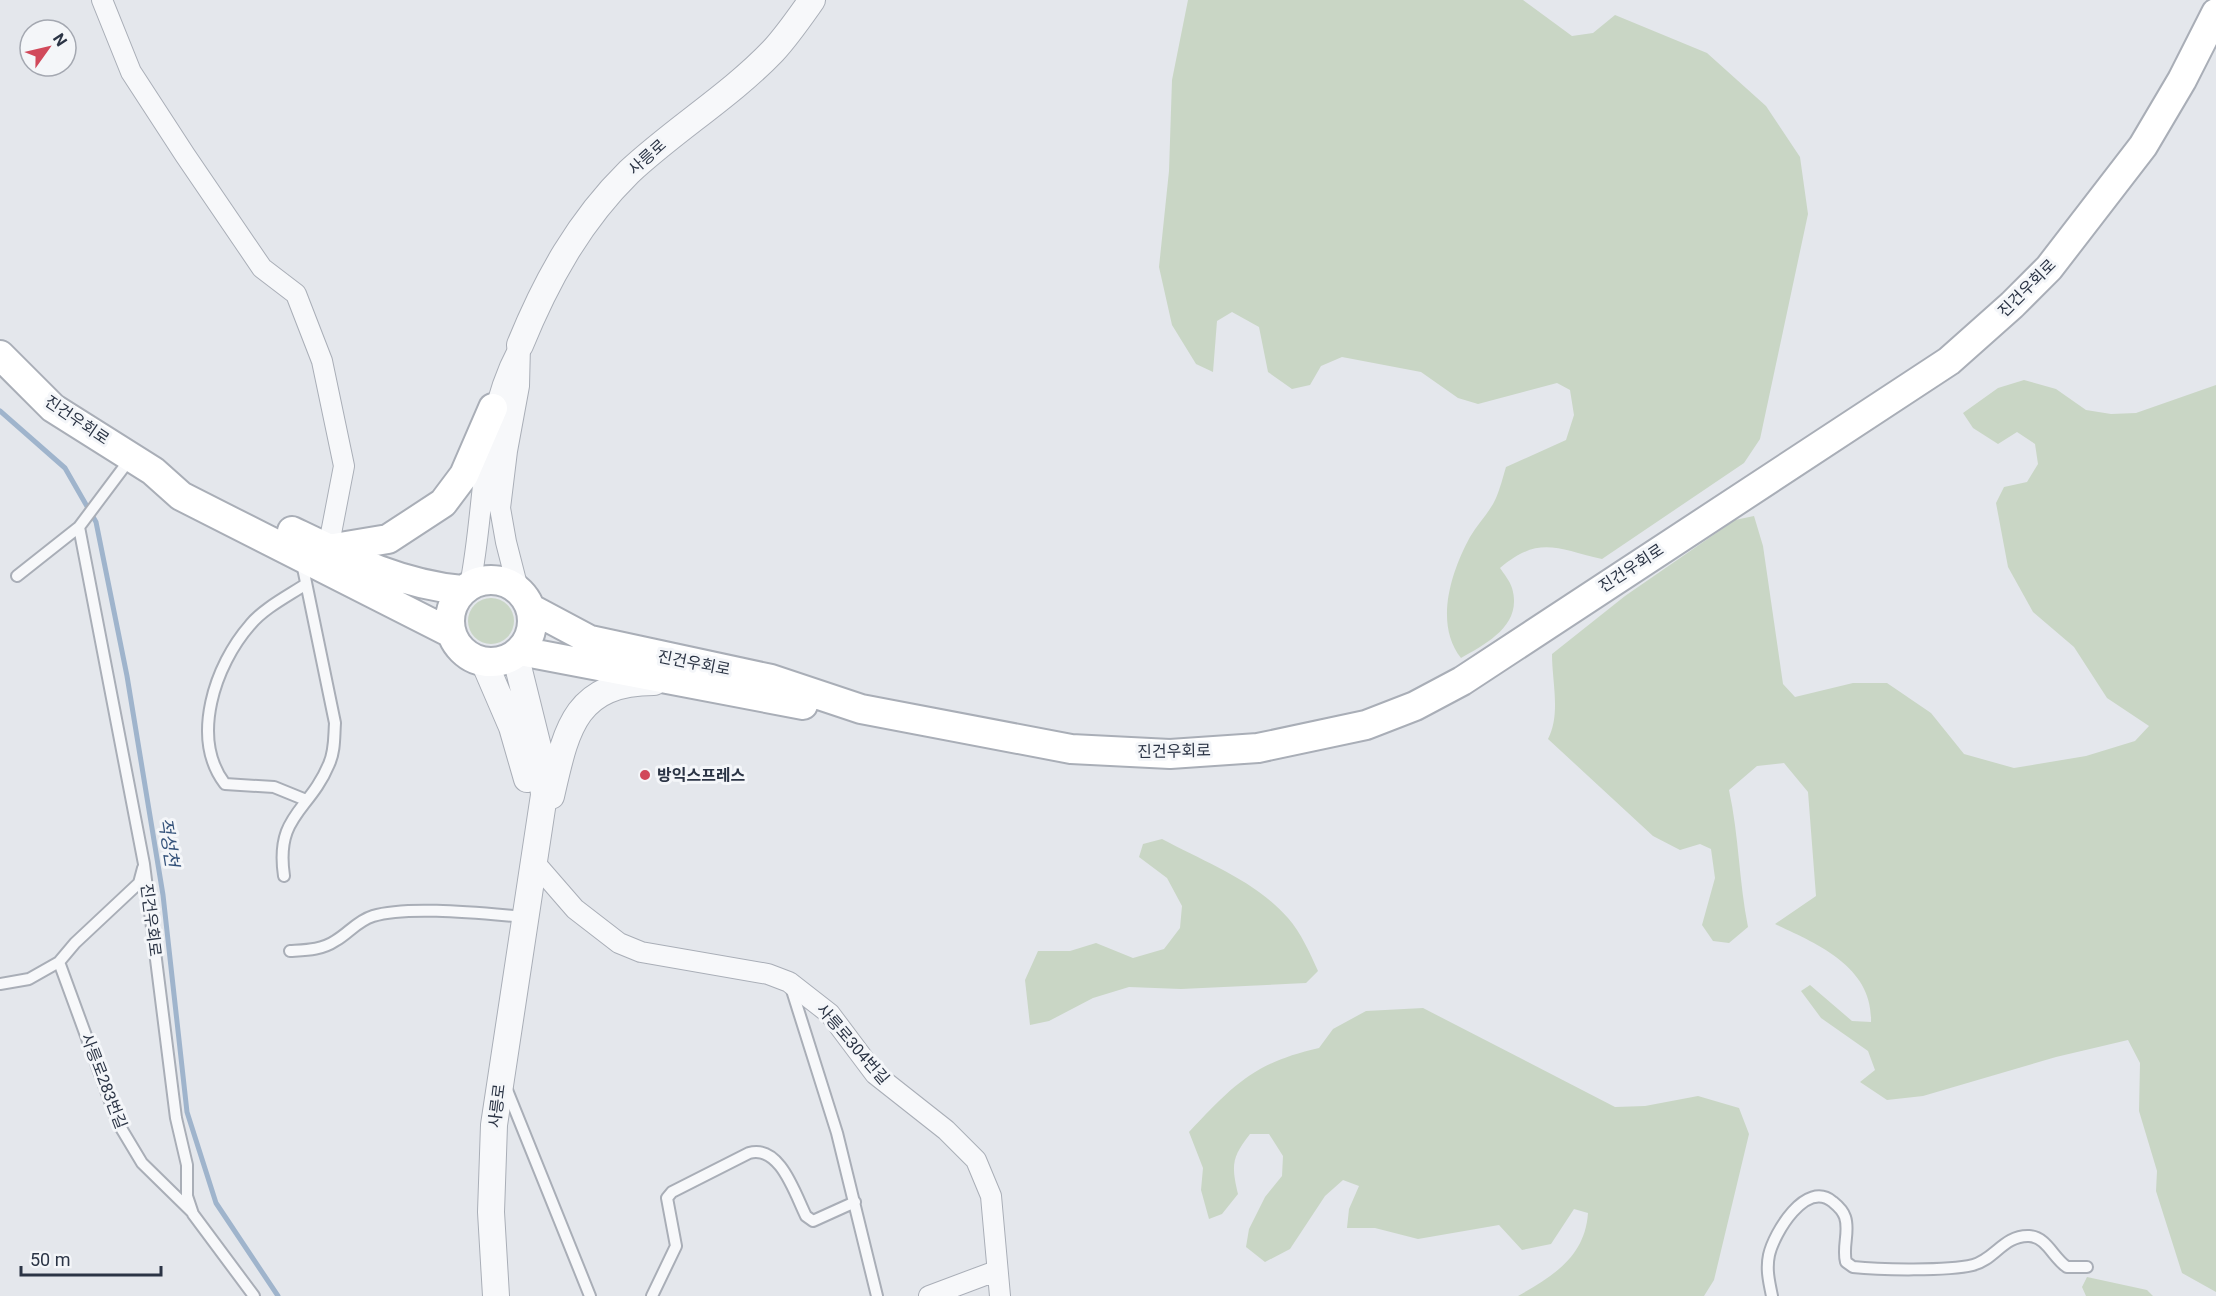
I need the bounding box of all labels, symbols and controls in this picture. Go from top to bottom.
north arrow [18,18,78,78]
text: N [49,30,71,50]
street label: 사릉로 [624,135,670,179]
street label: 진건우회로 [1994,255,2060,321]
street label: 진건우회로 [41,392,113,449]
street label: 진건우회로 [1595,540,1667,596]
street label: 진건우회로 [656,647,732,679]
street label: 진건우회로 [1137,741,1211,761]
place label: 방익스프레스 [657,766,746,785]
marker: 방익스프레스 [638,768,652,782]
water label: 적성천 [155,816,184,871]
street label: 진건우회로 [137,882,165,958]
street label: 사릉로304번길 [813,1000,893,1088]
street label: 사릉로283번길 [77,1031,131,1131]
street label: 사릉로 [485,1083,509,1129]
scale bar [21,1239,160,1277]
text: 50 m [30,1249,70,1270]

